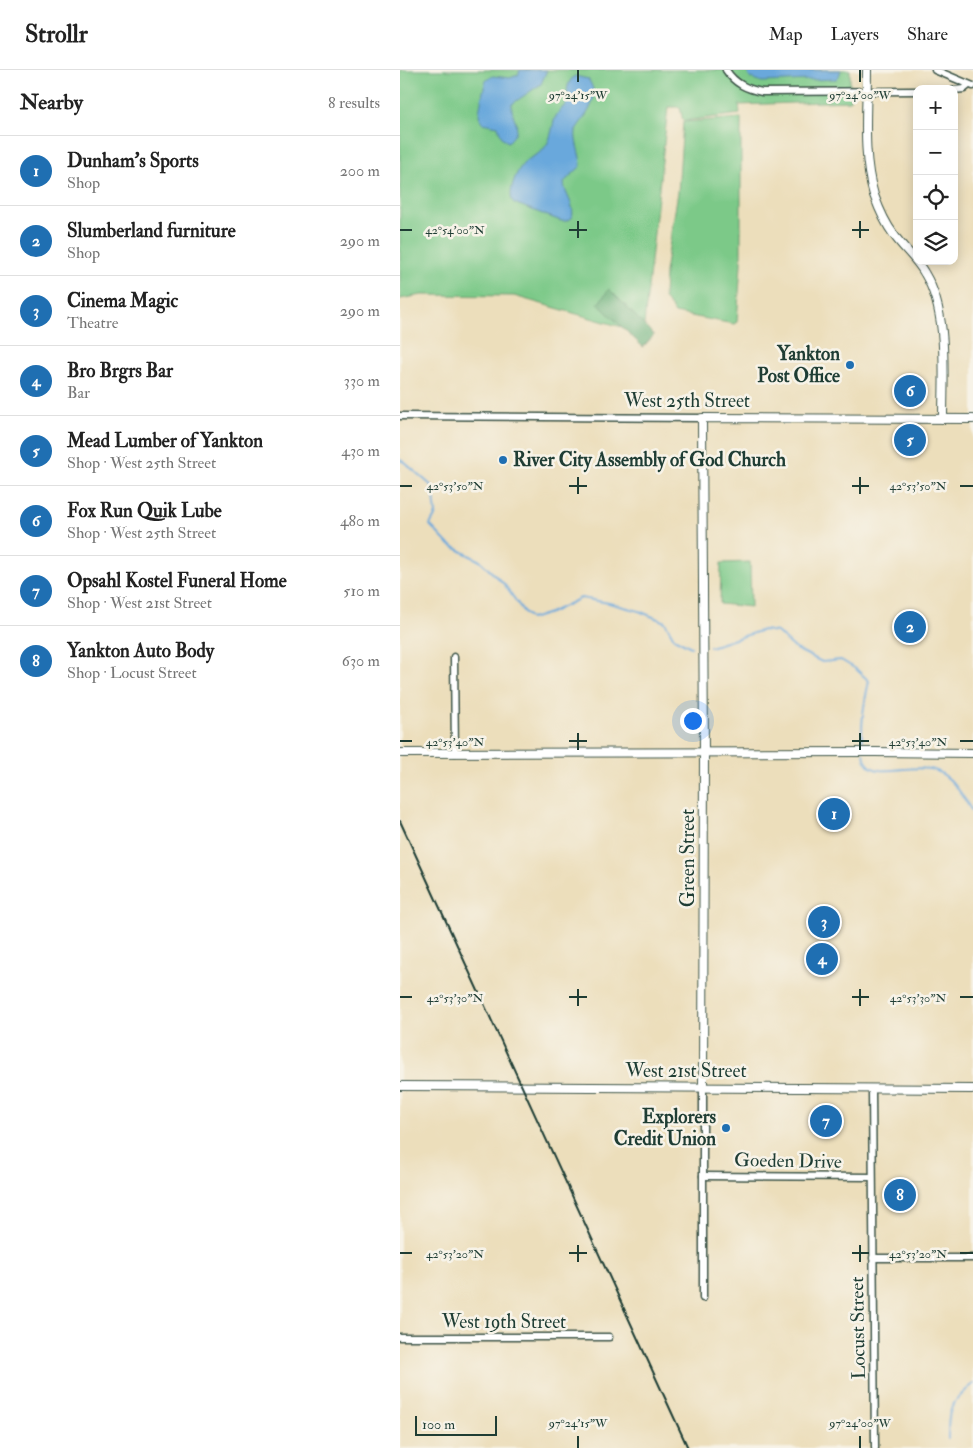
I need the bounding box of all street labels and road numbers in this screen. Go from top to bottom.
street label: West 25th Street [623,389,750,413]
street label: Green Street [676,809,700,907]
street label: West 21st Street [624,1059,747,1083]
street label: Goeden Drive [734,1148,842,1174]
street label: Locust Street [845,1276,871,1380]
street label: West 19th Street [441,1310,566,1334]

